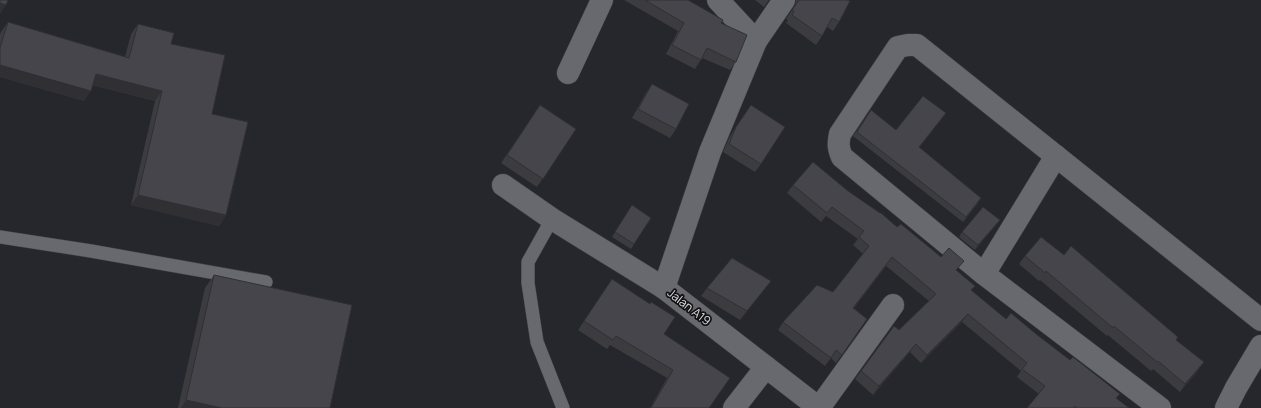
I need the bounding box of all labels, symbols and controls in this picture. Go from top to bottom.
street label: Jalan A19 [664,284,715,329]

